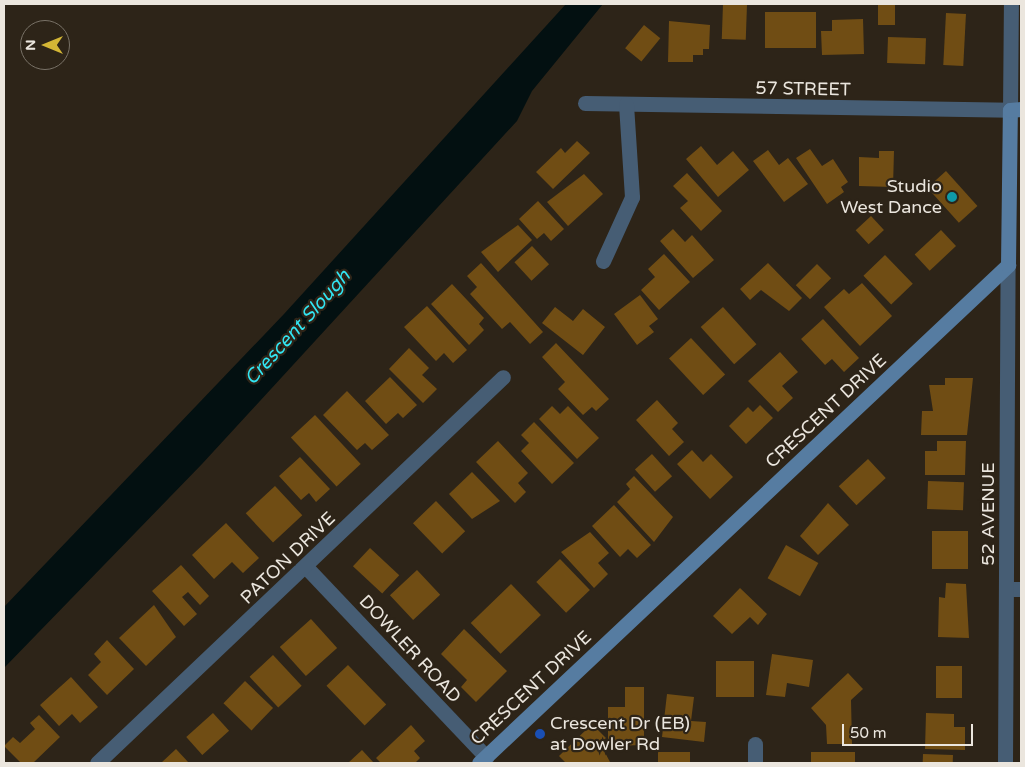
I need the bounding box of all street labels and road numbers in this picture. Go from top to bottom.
street label: 57 STREET [755,77,851,101]
street label: CRESCENT DRIVE [761,349,891,473]
street label: 52 AVENUE [977,462,999,566]
street label: PATON DRIVE [236,507,340,609]
street label: DOWLER ROAD [354,591,466,707]
street label: CRESCENT DRIVE [466,626,596,750]

